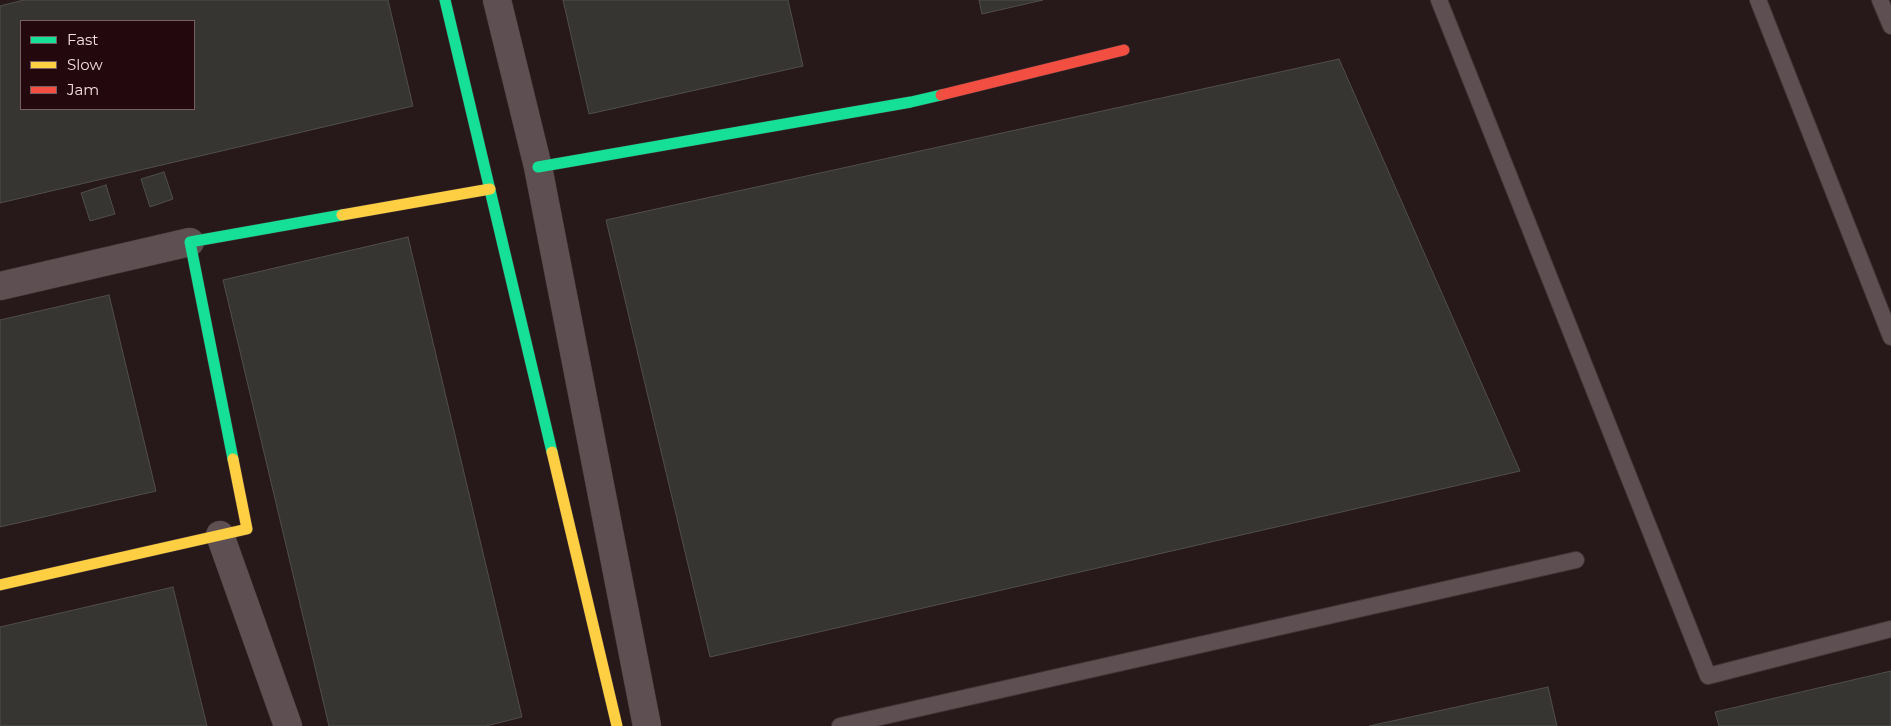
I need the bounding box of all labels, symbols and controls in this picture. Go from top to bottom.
legend [20,20,195,110]
text: Fast [67,30,98,49]
text: Slow [67,55,103,74]
text: Jam [67,80,99,99]

